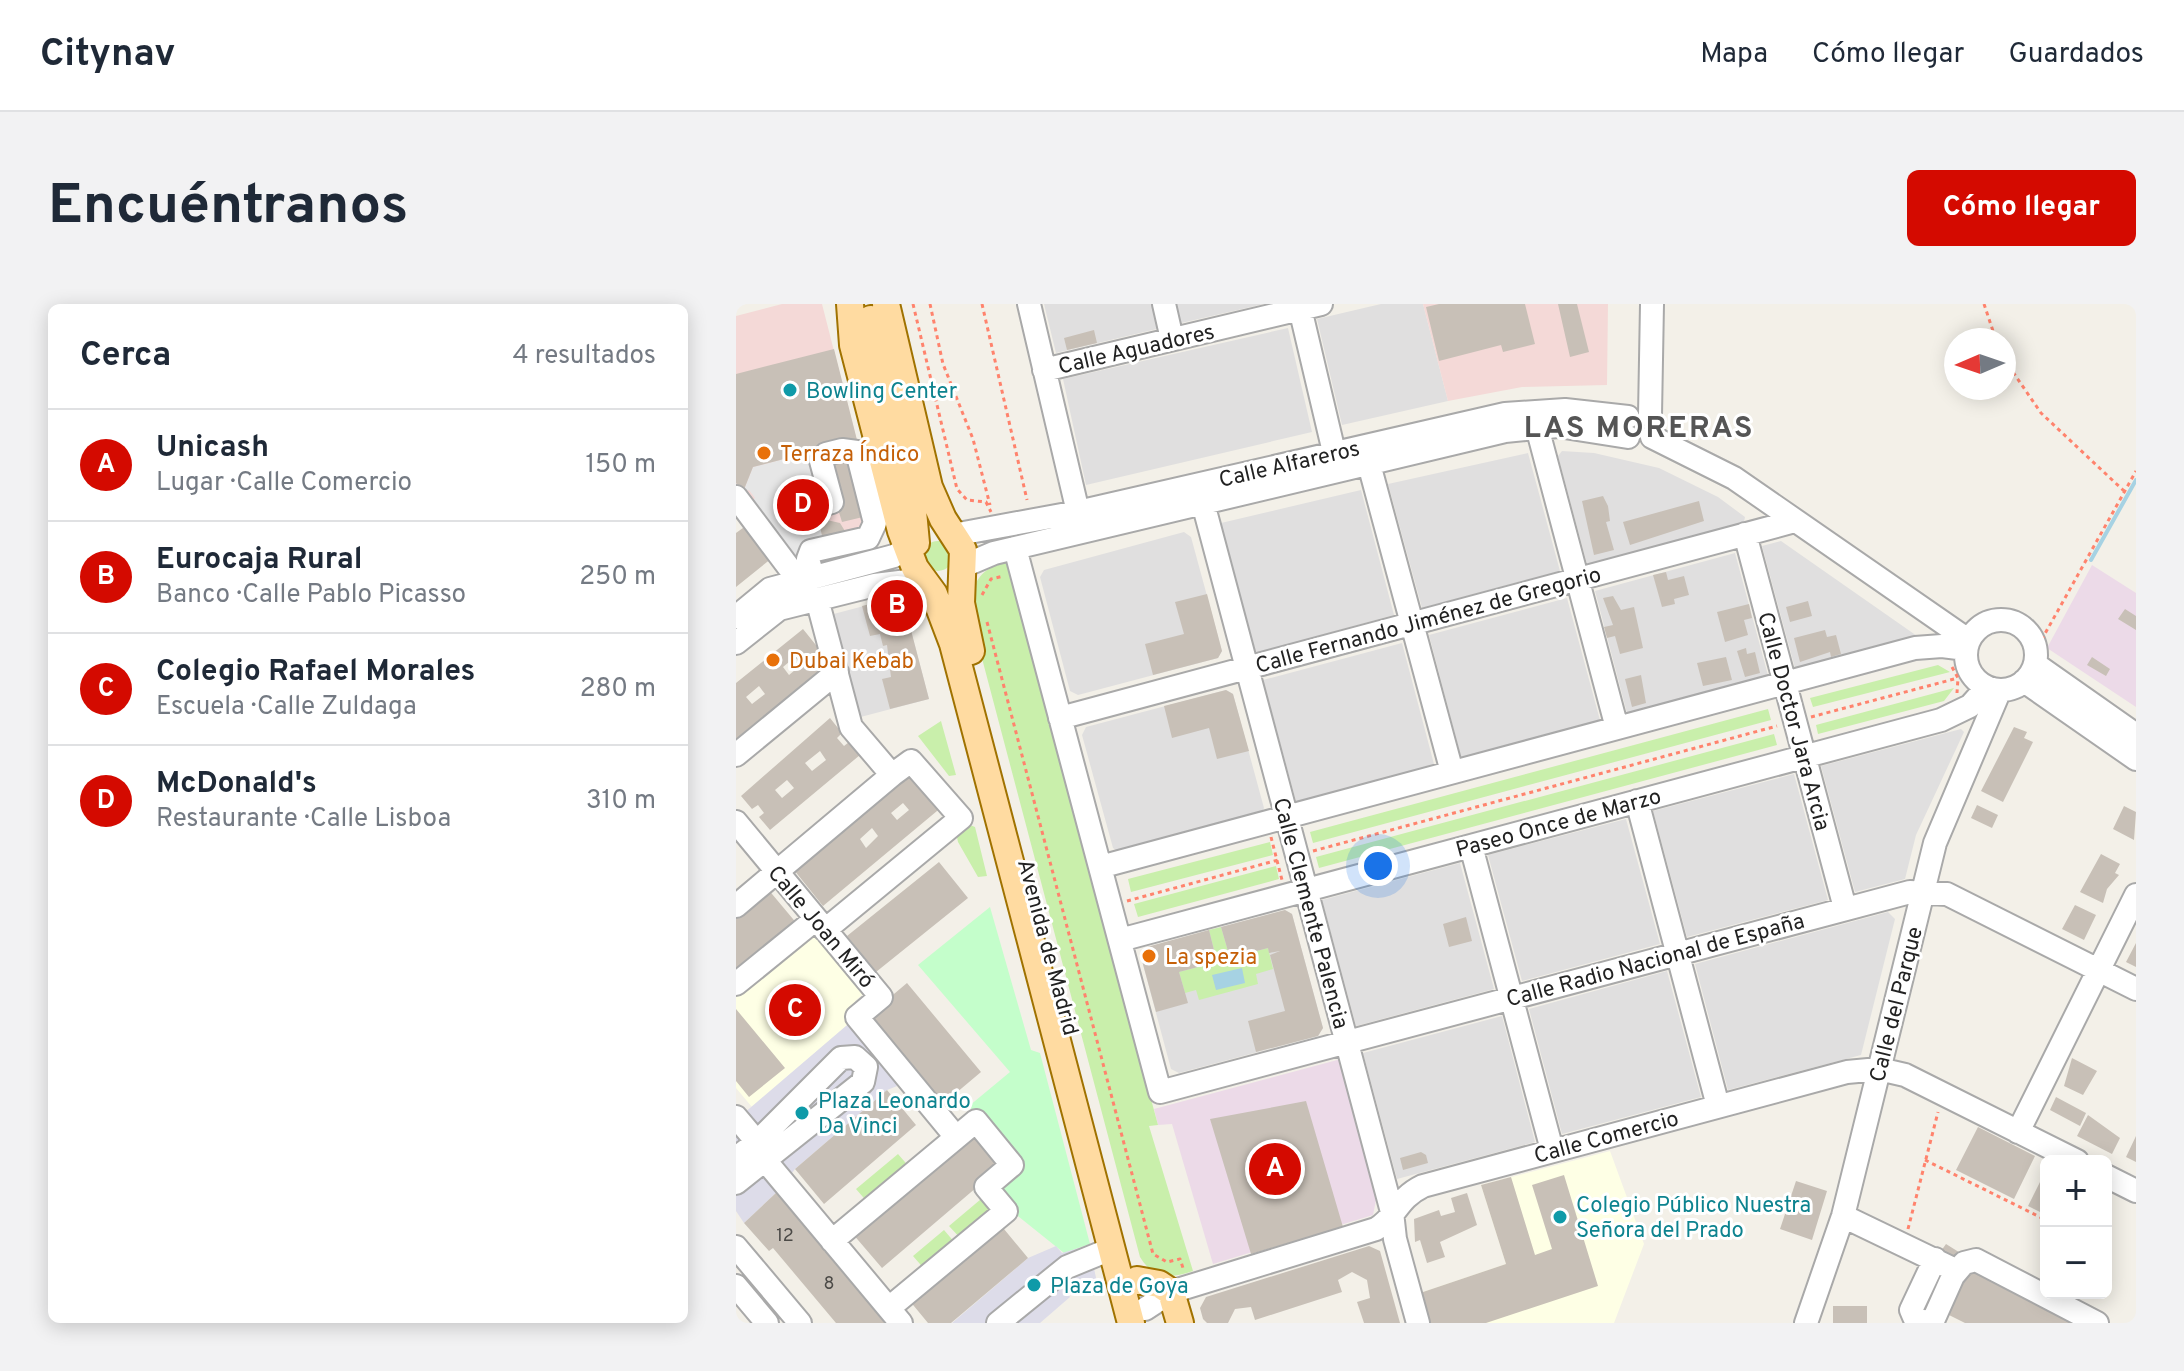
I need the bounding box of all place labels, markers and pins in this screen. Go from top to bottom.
place label: Bowling Center [806,379,958,406]
marker: Bowling Center [781,381,799,399]
place label: Terraza Índico [780,440,919,469]
marker: Terraza Índico [755,444,773,462]
pin: D [777,475,829,535]
pin: B [871,576,923,636]
place label: Dubai Kebab [789,649,914,676]
marker: Dubai Kebab [764,651,782,669]
place label: La spezia [1165,945,1257,972]
marker: La spezia [1140,947,1158,965]
pin: C [769,980,821,1040]
place label: Plaza Leonardo Da Vinci [818,1089,971,1141]
marker: Plaza Leonardo Da Vinci [793,1104,811,1122]
pin: A [1249,1139,1301,1199]
place label: Colegio Público Nuestra Señora del Prado [1576,1193,1811,1245]
marker: Colegio Público Nuestra Señora del Prado [1551,1208,1569,1226]
place label: Plaza de Goya [1050,1274,1189,1301]
marker: Plaza de Goya [1025,1276,1043,1294]

